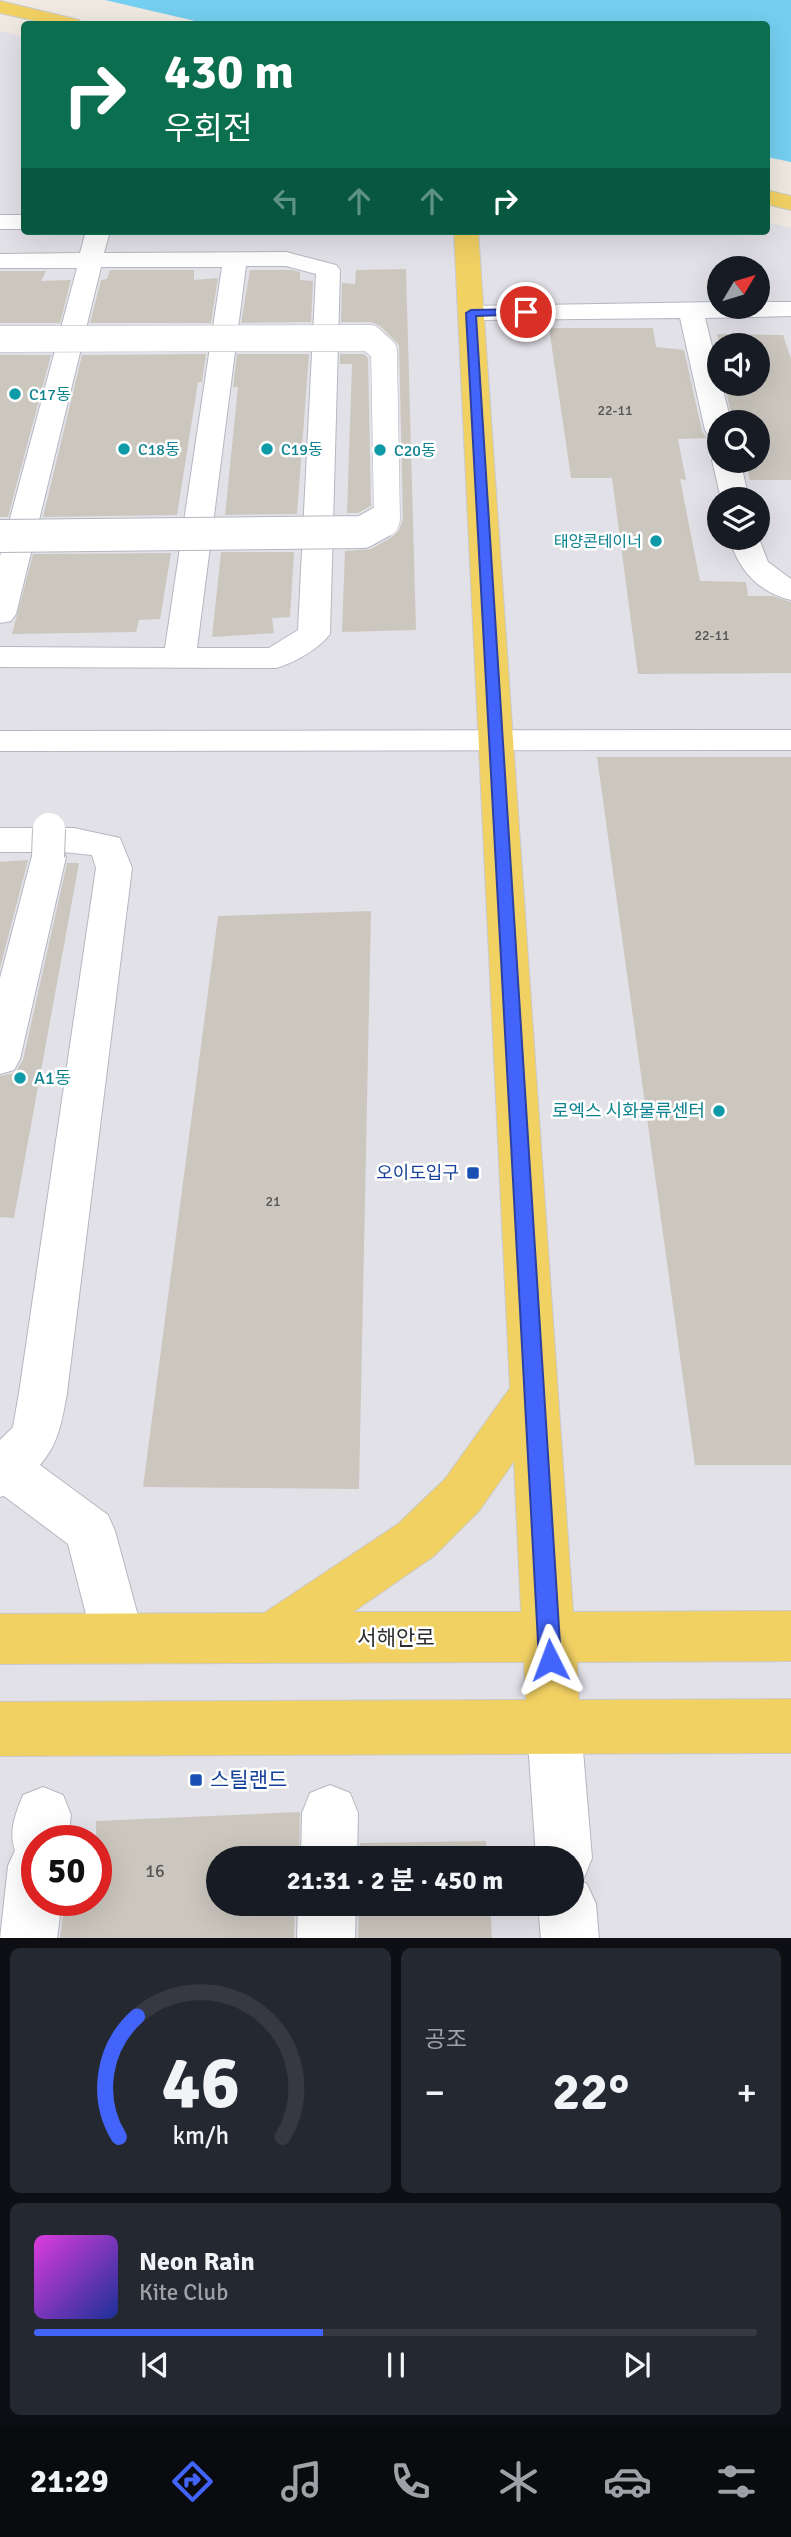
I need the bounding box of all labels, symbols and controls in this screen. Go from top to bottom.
text: 430 m [164,42,294,102]
icon: right [49,49,140,140]
text: 우회전 [164,109,252,148]
icon: left [267,182,305,220]
icon: ahead [340,182,378,220]
icon: ahead [413,182,451,220]
icon: right [486,182,524,220]
north arrow [707,256,770,318]
map controls [707,256,770,550]
pin [496,282,556,342]
icon: arrive [507,293,545,331]
button: sound [707,333,770,396]
place label: C17동 [29,385,71,405]
marker: C17동 [7,386,23,402]
house number: 22-11 [597,402,633,419]
button: search [707,410,770,473]
place label: C18동 [138,440,180,460]
place label: C19동 [281,440,323,460]
marker: C18동 [116,441,132,457]
marker: C19동 [259,441,275,457]
place label: C20동 [394,441,436,461]
marker: C20동 [372,442,388,458]
button: layers [707,487,770,550]
place label: 태양콘테이너 [554,532,642,552]
marker: 태양콘테이너 [648,533,664,549]
house number: 22-11 [694,627,730,644]
place label: A1동 [34,1067,71,1089]
marker: A1동 [12,1070,28,1086]
place label: 로엑스 시화물류센터 [552,1100,705,1122]
marker: 로엑스 시화물류센터 [711,1103,727,1119]
place label: 오이도입구 [376,1162,459,1184]
marker: 오이도입구 [465,1165,481,1181]
house number: 21 [265,1193,281,1210]
position arrow [513,1623,587,1697]
street label: 서해안로 [357,1625,435,1651]
place label: 스틸랜드 [210,1767,287,1793]
marker: 스틸랜드 [188,1772,204,1788]
speed limit sign: 50 [21,1825,112,1916]
house number: 16 [145,1860,165,1882]
text: 21:31 · 2 분 · 450 m [287,1865,503,1897]
text: 공조 [425,2025,467,2054]
text: 46 [161,2039,240,2128]
text: 22° [552,2060,629,2124]
text: − [425,2069,445,2116]
text: + [736,2069,757,2116]
text: km/h [172,2119,229,2150]
text: Neon Rain [139,2246,255,2278]
text: Kite Club [139,2278,228,2307]
icon: previous [136,2346,174,2384]
icon: pause [377,2346,415,2384]
icon: next [618,2346,656,2384]
icon: directions [168,2457,217,2506]
icon: music [277,2457,326,2506]
icon: phone [386,2457,435,2506]
icon: climate [494,2457,543,2506]
icon: car [603,2457,652,2506]
icon: filters [712,2457,761,2506]
text: 21:29 [30,2462,108,2501]

